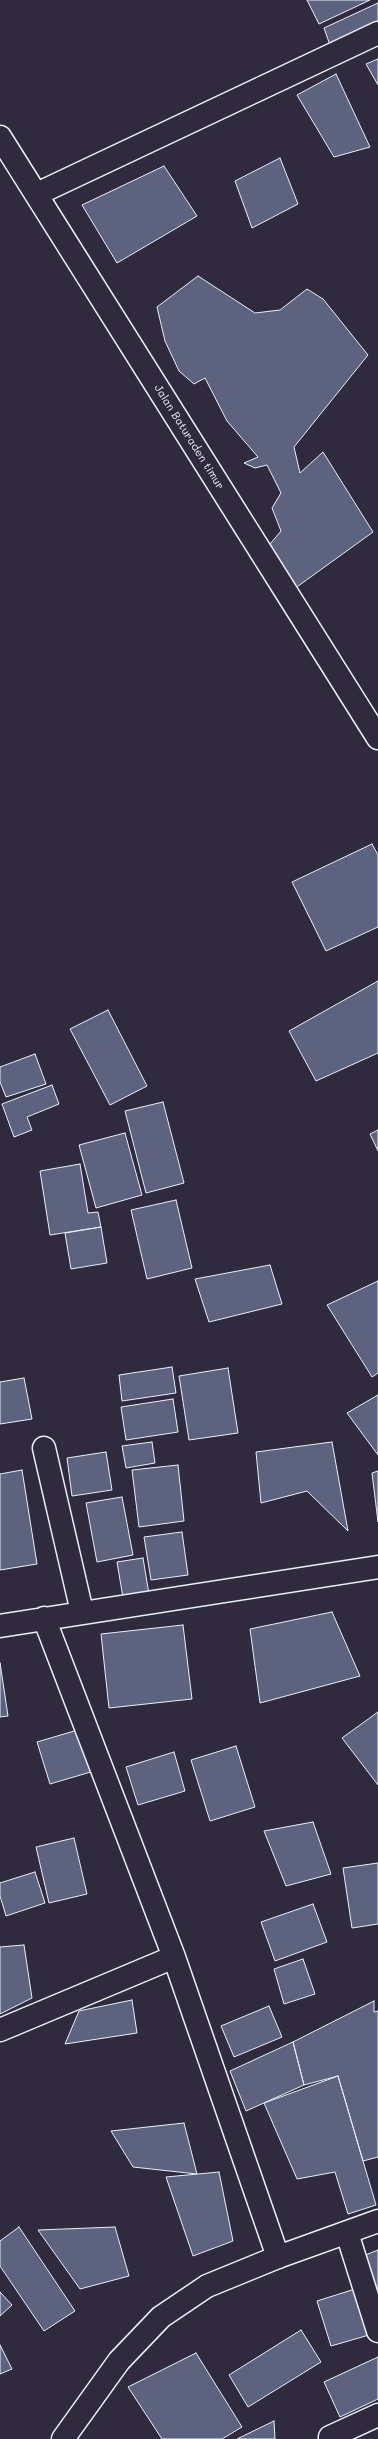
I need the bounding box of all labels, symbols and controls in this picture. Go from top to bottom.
street label: Jalan Baturaden timur [151,382,227,492]

